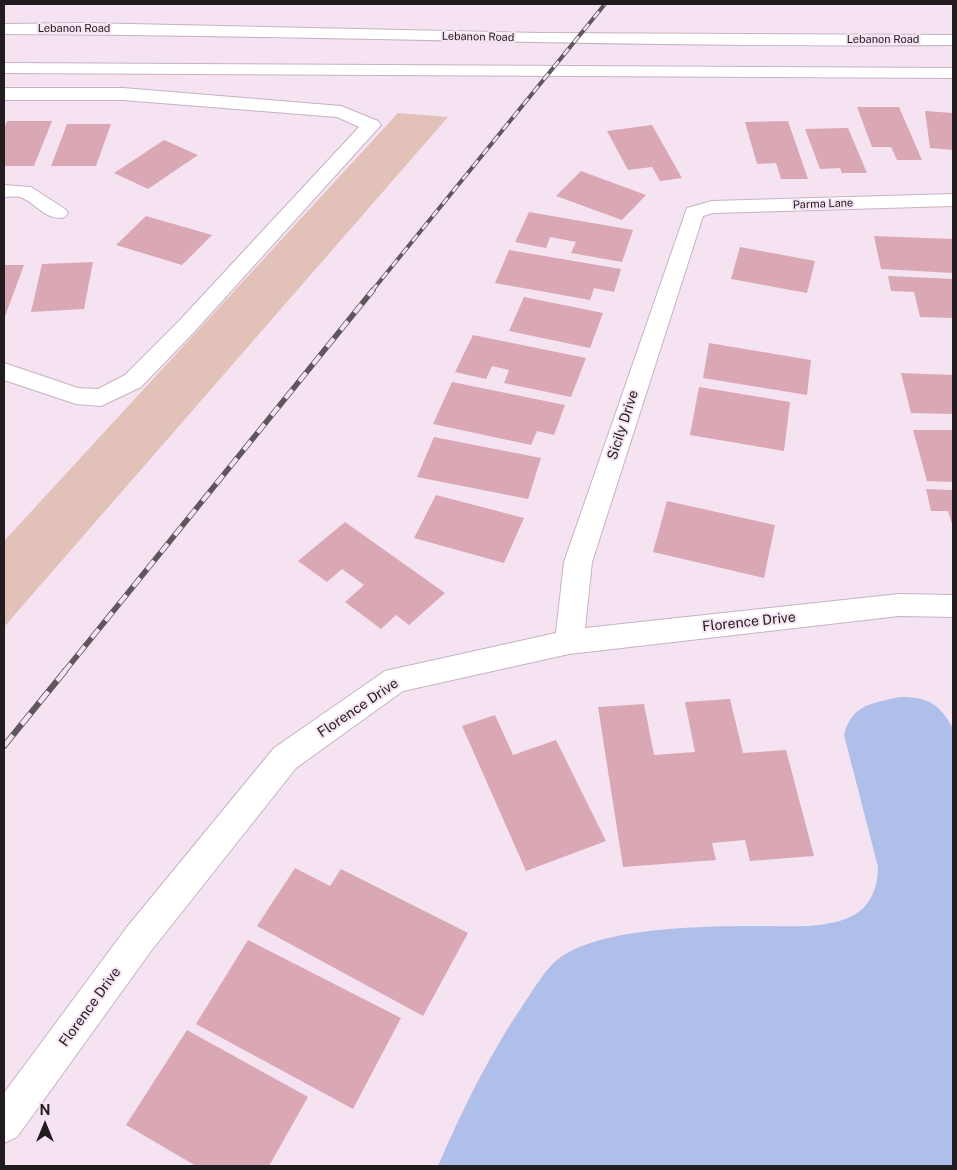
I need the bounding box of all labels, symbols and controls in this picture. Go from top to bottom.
street label: Lebanon Road [38,22,110,36]
street label: Lebanon Road [442,30,514,44]
street label: Lebanon Road [847,33,919,47]
street label: Parma Lane [793,196,853,212]
street label: Sicily Drive [604,388,642,462]
street label: Florence Drive [701,609,797,635]
street label: Florence Drive [314,675,402,741]
street label: Florence Drive [56,964,124,1050]
north arrow [20,1100,70,1150]
text: N [40,1102,50,1118]

